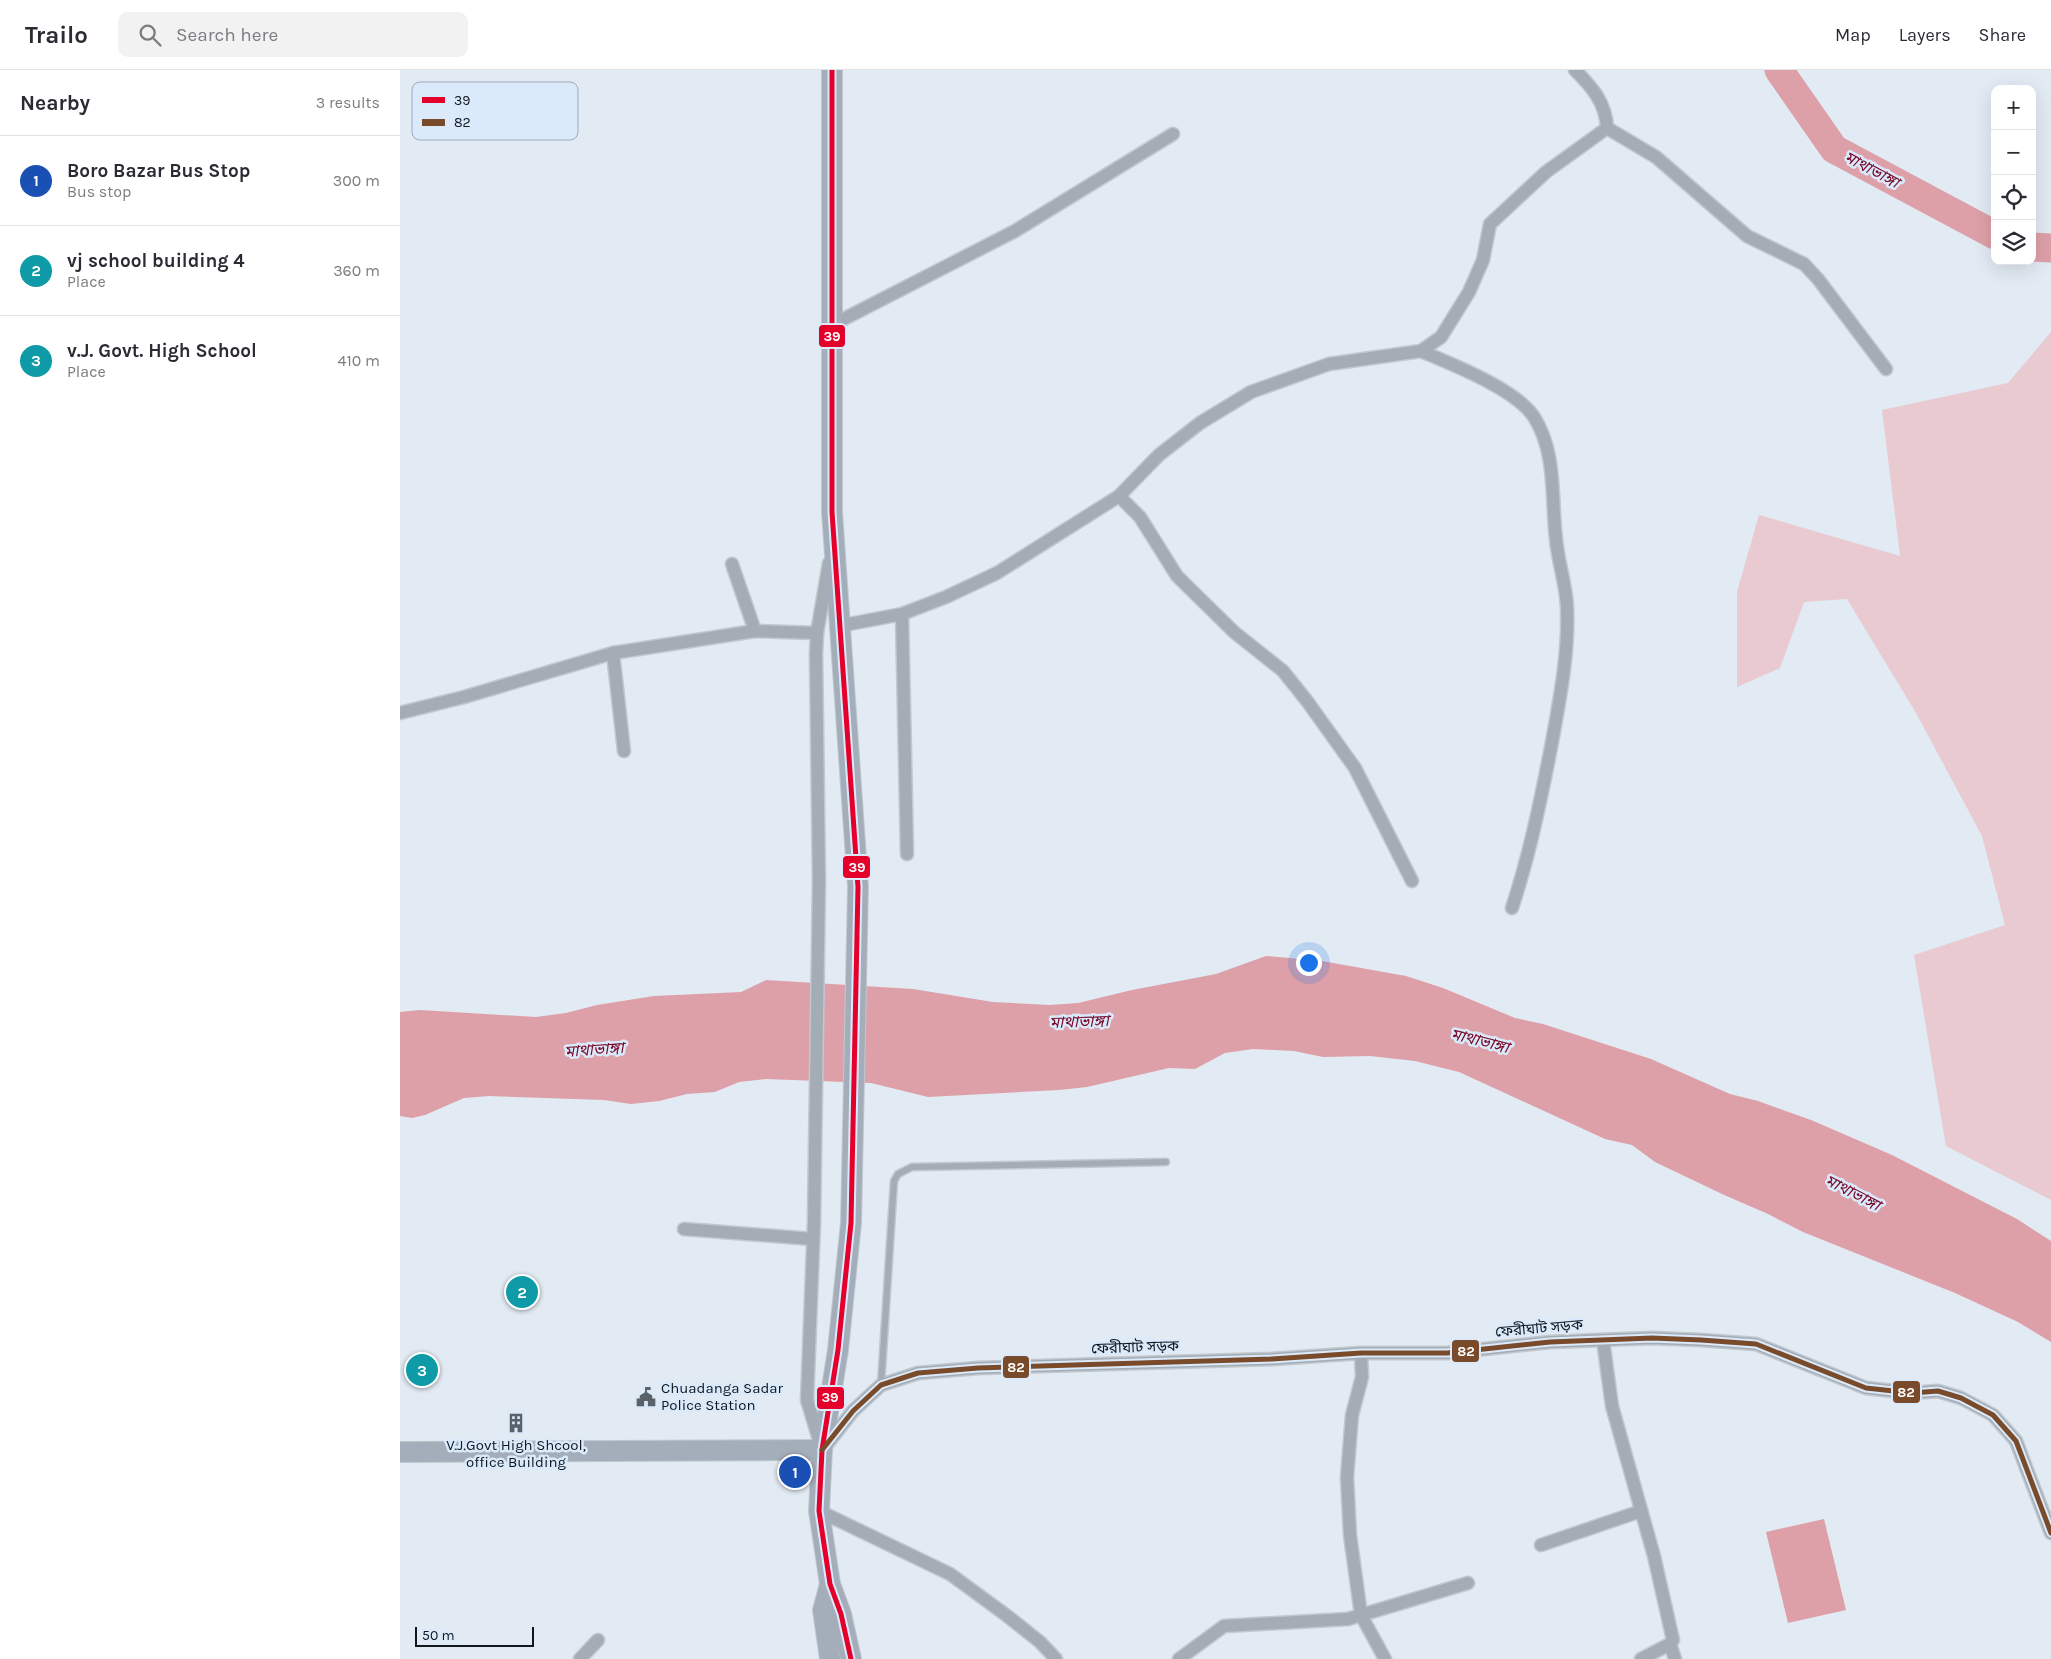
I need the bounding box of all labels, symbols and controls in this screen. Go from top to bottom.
search box [118,12,468,57]
text: Trailo [25,21,88,49]
icon: search [136,21,164,49]
text: Search here [176,24,278,46]
text: Map [1835,24,1871,46]
text: Layers [1899,24,1951,46]
text: Share [1979,24,2026,46]
legend [412,82,578,140]
map controls [1991,85,2036,265]
button: + [1991,85,2036,130]
text: Nearby [20,91,90,115]
text: 39 [454,92,470,109]
text: 3 results [316,93,380,112]
text: 82 [454,114,471,131]
button: − [1991,130,2036,175]
water label: মাথাভাঙ্গা [1841,147,1905,193]
text: Boro Bazar Bus Stop [67,160,250,182]
text: 1 [33,171,39,190]
text: 300 m [333,171,380,190]
button: locate [1991,175,2036,220]
text: Bus stop [67,182,131,201]
button: layers [1991,220,2036,265]
text: vj school building 4 [67,250,245,272]
text: 2 [31,261,41,280]
text: 360 m [333,261,380,280]
text: Place [67,272,106,291]
line badge: 39 [818,324,846,348]
text: 39 [823,328,841,345]
text: v.J. Govt. High School [67,340,257,362]
text: 3 [31,351,41,370]
text: 410 m [338,351,380,370]
text: Place [67,362,106,381]
line badge: 39 [842,855,871,879]
text: 39 [848,859,866,876]
your location [1296,950,1322,976]
water label: মাথাভাঙ্গা [1049,1011,1112,1032]
water label: মাথাভাঙ্গা [1449,1024,1514,1058]
water label: মাথাভাঙ্গা [564,1038,627,1061]
water label: মাথাভাঙ্গা [1822,1170,1886,1216]
pin: 2 [506,1273,538,1311]
street label: ফেরীঘাট সড়ক [1494,1315,1585,1341]
street label: ফেরীঘাট সড়ক [1091,1336,1180,1358]
line badge: 82 [1451,1339,1480,1363]
text: 82 [1457,1343,1475,1360]
pin: 3 [406,1351,438,1389]
line badge: 82 [1002,1355,1030,1379]
text: 82 [1007,1359,1025,1376]
place label: Chuadanga Sadar Police Station [661,1379,784,1414]
line badge: 82 [1892,1380,1921,1404]
text: 82 [1897,1384,1915,1401]
public building icon: Chuadanga Sadar Police Station [635,1386,657,1408]
line badge: 39 [816,1386,845,1410]
text: 39 [821,1389,839,1406]
building icon: V.J.Govt High Shcool, office Building [505,1412,527,1434]
place label: V.J.Govt High Shcool, office Building [446,1436,586,1471]
pin: 1 [779,1453,811,1491]
scale bar [415,1624,534,1647]
text: 50 m [422,1627,455,1644]

